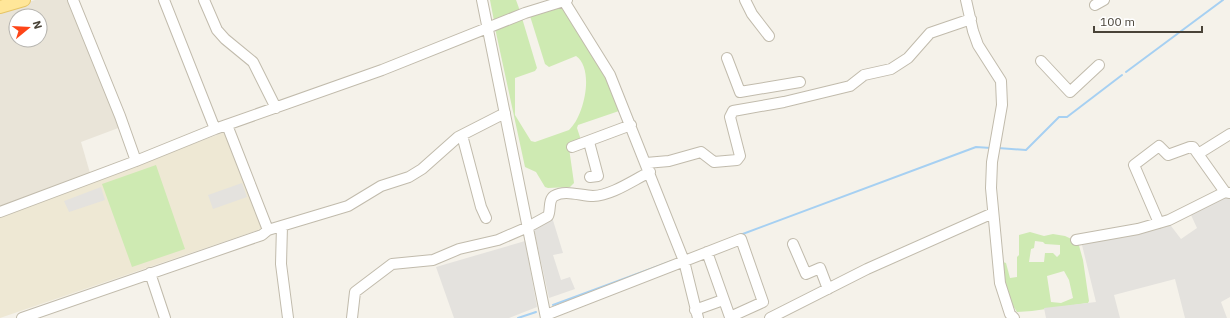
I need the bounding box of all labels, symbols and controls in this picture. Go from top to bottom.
north arrow [8,8,48,48]
scale bar [1094,8,1202,34]
text: 100 m [1100,14,1135,29]
text: N [30,19,45,31]

